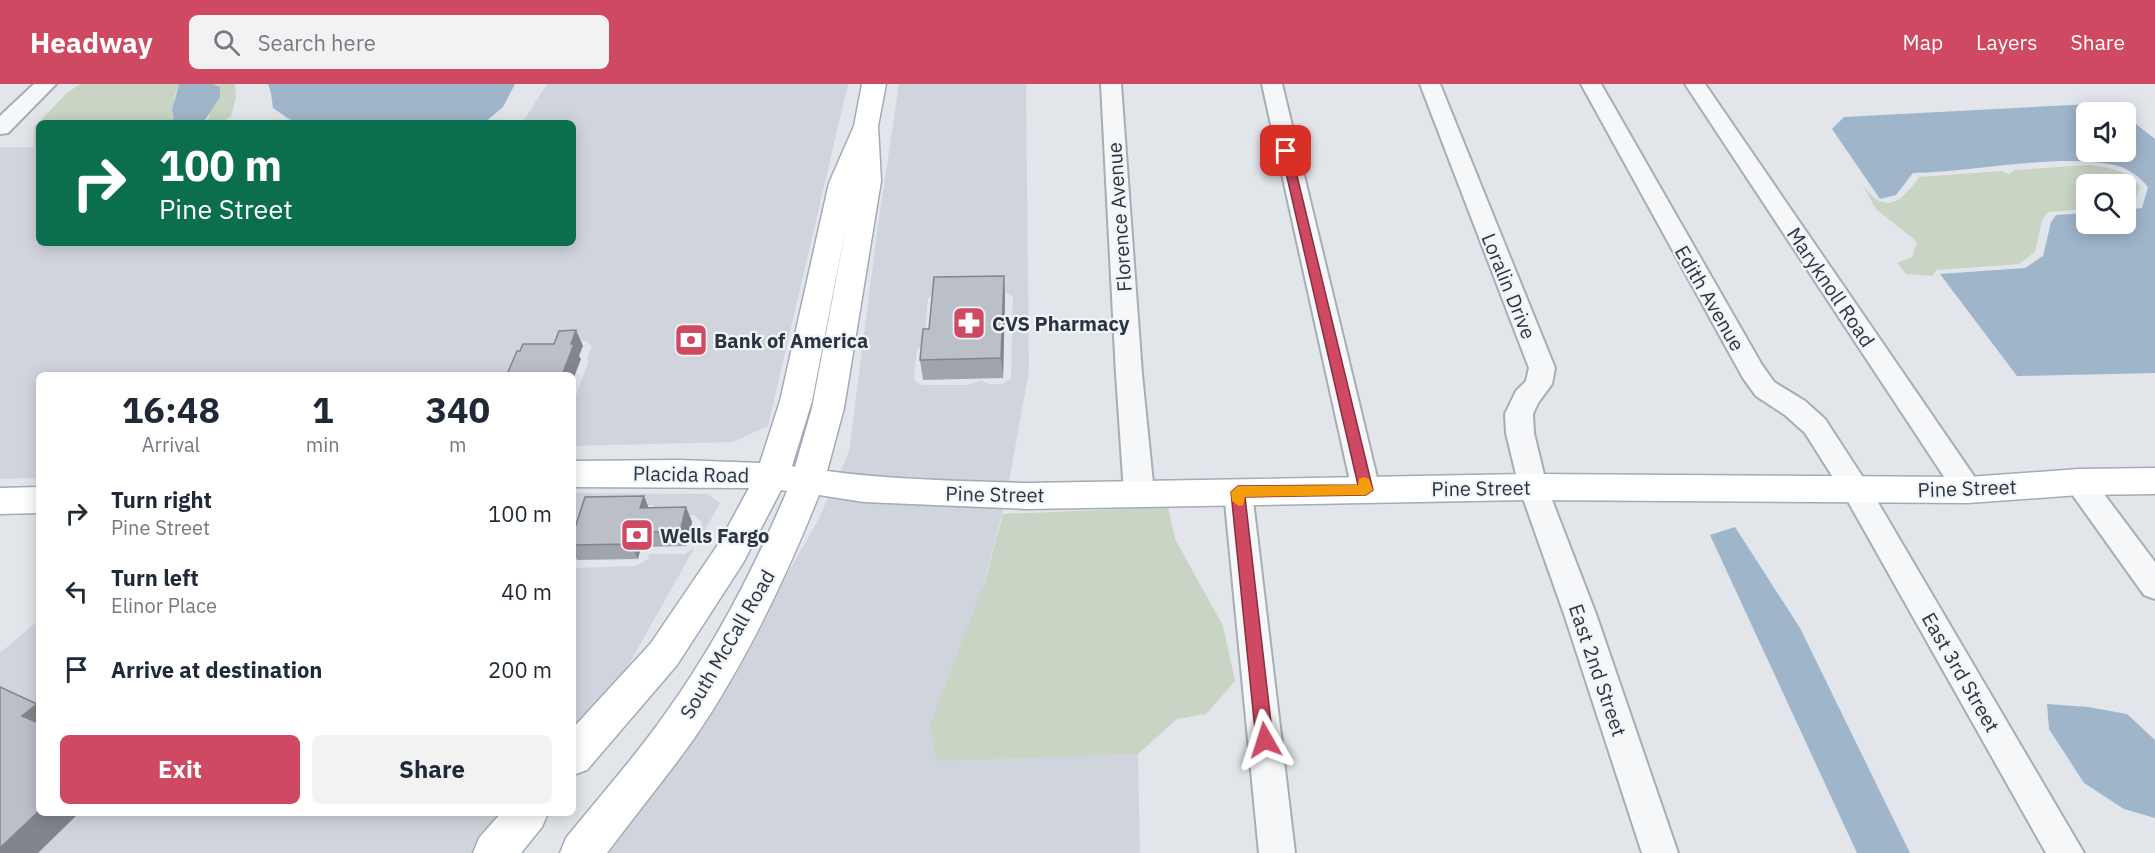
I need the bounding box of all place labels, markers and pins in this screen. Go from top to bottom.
pin [1260,125,1311,176]
pharmacy icon: CVS Pharmacy [951,305,987,341]
place label: CVS Pharmacy [992,310,1130,337]
bank icon: Bank of America [673,322,709,358]
place label: Bank of America [714,327,868,354]
bank icon: Wells Fargo [619,517,655,553]
place label: Wells Fargo [660,522,769,549]

